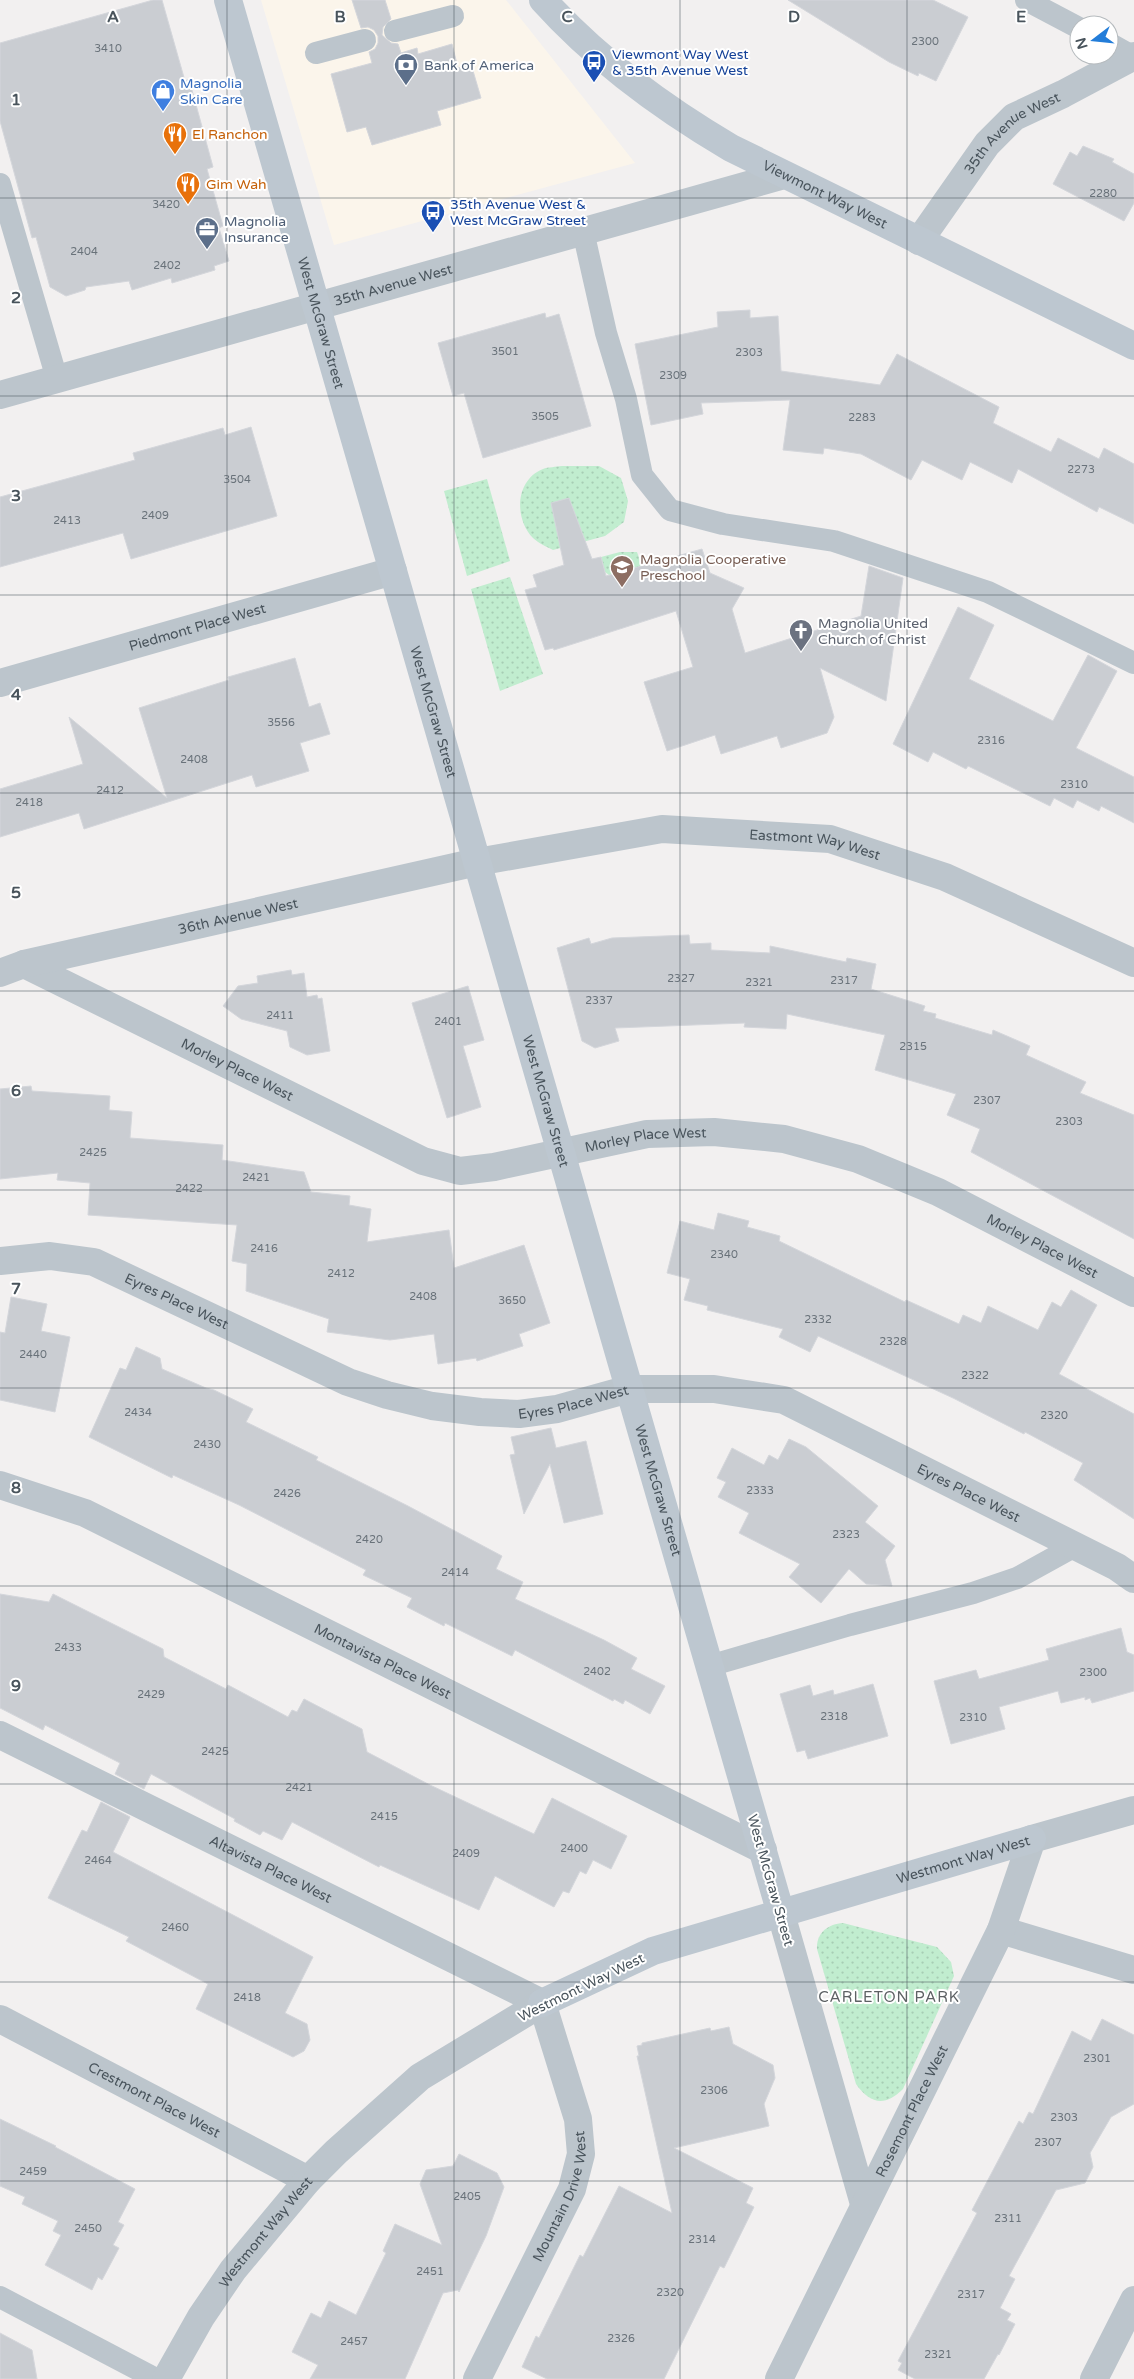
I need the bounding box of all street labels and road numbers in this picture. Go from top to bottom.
street label: 35th Avenue West [961,88,1063,178]
street label: Viewmont Way West [760,157,891,233]
street label: West McGraw Street [294,255,348,391]
street label: 35th Avenue West [332,260,455,310]
street label: Piedmont Place West [127,600,268,655]
street label: West McGraw Street [406,644,460,780]
street label: Eastmont Way West [749,826,883,864]
street label: 36th Avenue West [177,894,300,938]
street label: West McGraw Street [519,1033,573,1170]
street label: Morley Place West [178,1035,297,1105]
street label: Morley Place West [583,1124,707,1156]
street label: Morley Place West [984,1210,1101,1282]
street label: Eyres Place West [122,1270,232,1334]
street label: Eyres Place West [517,1381,631,1423]
street label: West McGraw Street [631,1422,685,1559]
street label: Eyres Place West [914,1460,1023,1526]
street label: Montavista Place West [311,1620,454,1703]
street label: West McGraw Street [744,1812,798,1949]
street label: Altavista Place West [206,1832,335,1907]
street label: Westmont Way West [895,1832,1033,1888]
street label: Westmont Way West [515,1949,648,2025]
street label: Rosemont Place West [872,2042,952,2180]
street label: Crestmont Place West [85,2059,223,2142]
street label: Mountain Drive West [529,2130,591,2265]
street label: Westmont Way West [216,2173,317,2291]

